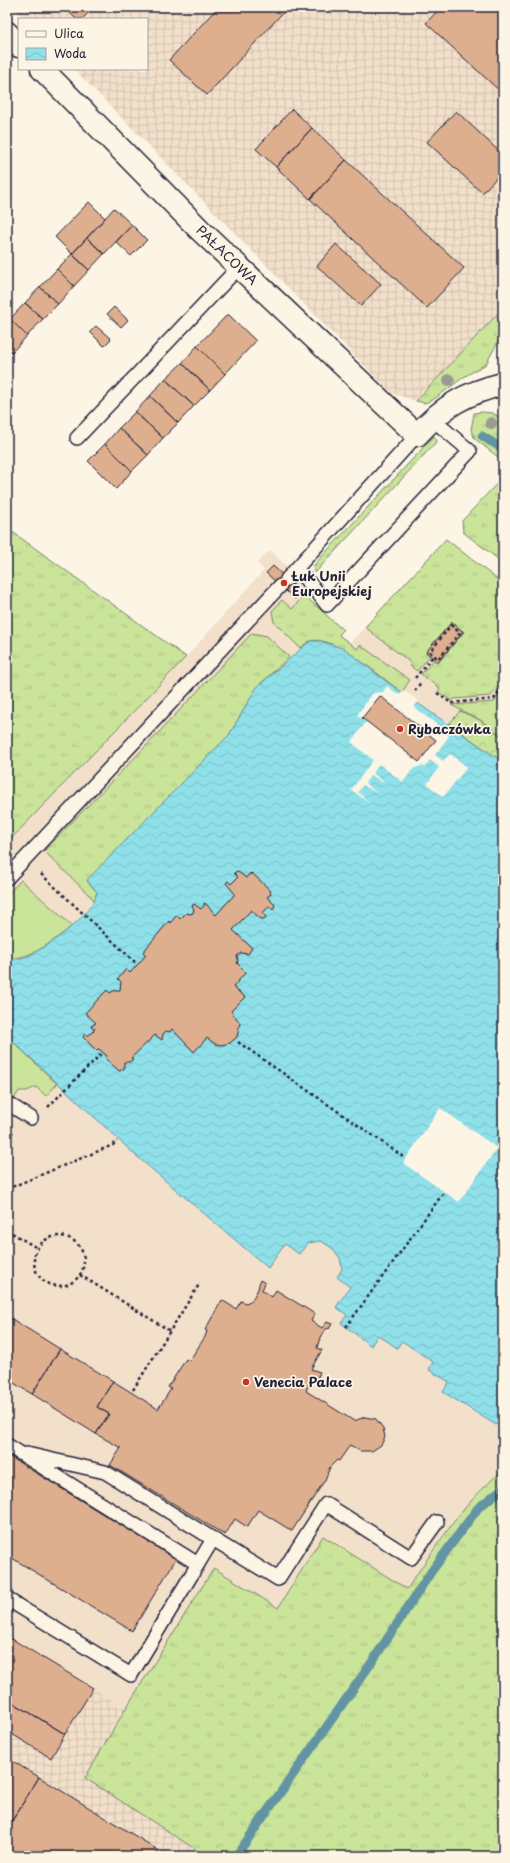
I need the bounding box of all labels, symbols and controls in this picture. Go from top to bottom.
legend [18,18,148,70]
text: Ulica [54,24,84,42]
text: Woda [54,44,87,62]
street label: PAŁACOWA [192,220,262,289]
place label: Łuk Unii Europejskiej [291,566,372,600]
marker: Łuk Unii Europejskiej [279,578,289,588]
place label: Rybaczówka [408,719,491,738]
marker: Rybaczówka [395,724,405,734]
place label: Venecia Palace [254,1372,352,1391]
marker: Venecia Palace [241,1377,251,1387]

